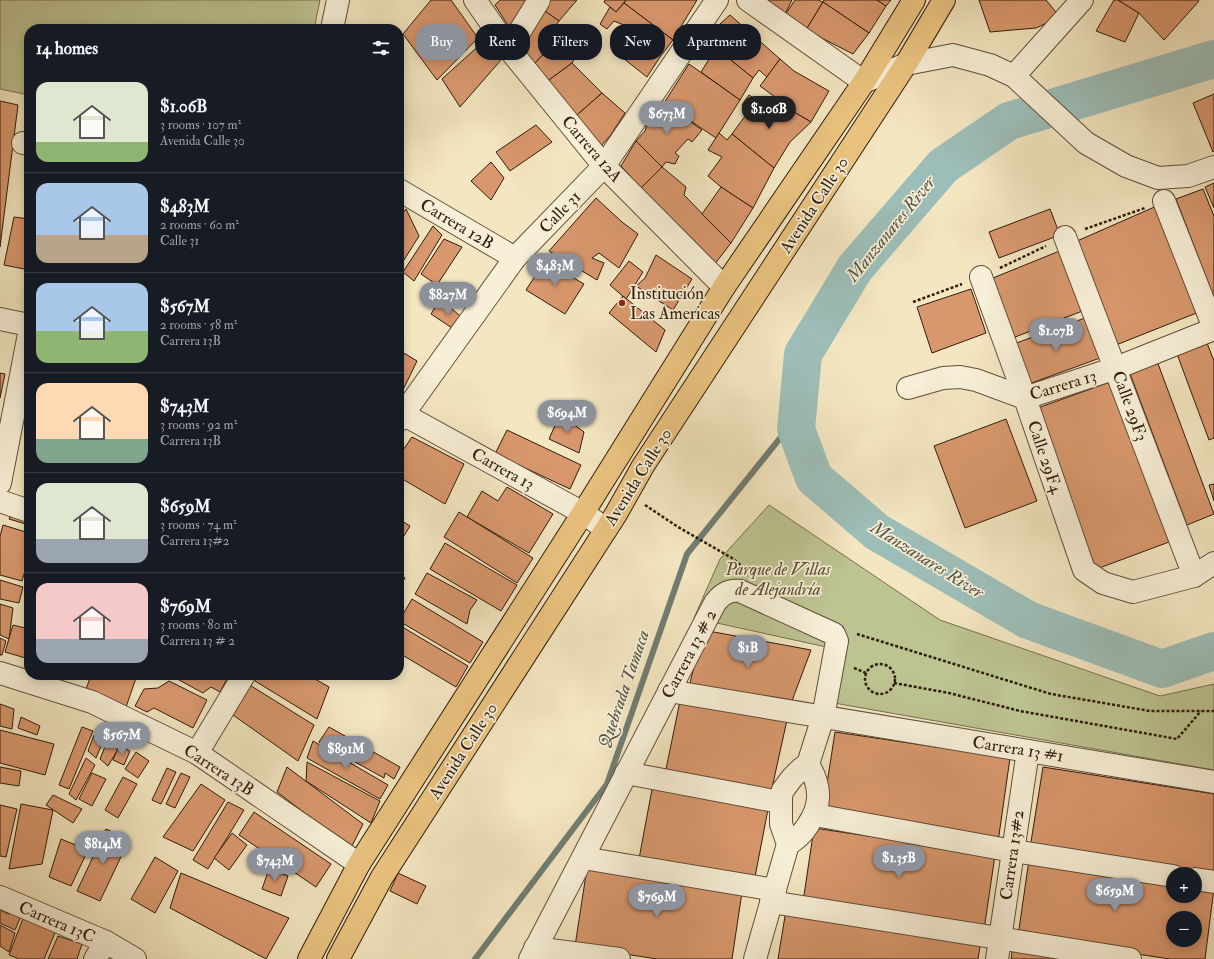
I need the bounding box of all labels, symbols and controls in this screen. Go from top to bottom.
chip: Buy [416,24,467,60]
chip: Rent [475,24,530,60]
chip: Filters [538,24,602,60]
chip: New [610,24,665,60]
chip: Apartment [673,24,761,60]
icon: filters [370,37,392,59]
text: 14 homes [36,38,98,59]
text: $1.06B [160,96,207,117]
pin: $1.06B [736,96,802,130]
icon: home [68,98,116,146]
pin: $673M [639,101,695,135]
text: $1.06B [751,101,787,117]
text: $673M [648,106,686,122]
street label: Carrera 12A [557,111,627,187]
text: 3 rooms · 107 m² [160,117,241,133]
text: Avenida Calle 30 [160,133,245,149]
street label: Avenida Calle 30 [774,153,853,258]
water label: Manzanares River [841,171,941,287]
street label: Calle 31 [535,186,585,238]
street label: Carrera 12B [417,194,497,254]
text: $483M [160,196,210,217]
icon: home [68,199,116,247]
text: 2 rooms · 60 m² [160,217,239,233]
text: Calle 31 [160,233,199,249]
pin: $483M [527,253,583,287]
text: $483M [536,258,574,274]
pin: $827M [420,282,476,316]
place label: Institución Las Americas [630,283,720,324]
text: $827M [429,287,467,303]
text: $567M [160,296,210,317]
marker: Institución Las Americas [617,298,627,308]
icon: home [68,299,116,347]
text: 2 rooms · 58 m² [160,317,238,333]
pin: $1.07B [1023,318,1089,352]
text: $1.07B [1038,323,1074,339]
text: Carrera 13B [160,333,221,349]
street label: Carrera 13 [1027,365,1099,405]
street label: Calle 29F3 [1108,368,1152,444]
text: $743M [160,396,209,417]
icon: home [68,399,116,447]
pin: $694M [539,400,595,434]
text: $694M [547,405,587,421]
text: 3 rooms · 92 m² [160,417,237,433]
street label: Calle 29F4 [1023,418,1068,497]
street label: Avenida Calle 30 [599,424,676,530]
text: Carrera 13B [160,433,221,449]
street label: Carrera 13 [468,443,538,495]
text: $659M [160,496,211,517]
icon: home [68,499,116,547]
water label: Manzanares River [865,515,989,605]
text: 3 rooms · 74 m² [160,517,237,533]
text: Carrera 13#2 [160,533,229,549]
park label: Parque de Villas de Alejandría [725,559,831,600]
text: $769M [160,596,211,617]
icon: home [68,599,116,647]
street label: Carrera 13 # 2 [657,606,721,702]
text: 3 rooms · 80 m² [160,617,237,633]
water label: Quebrada Tamaca [593,627,655,751]
text: Carrera 13 # 2 [160,633,235,649]
pin: $1B [729,635,767,669]
text: $1B [738,640,758,656]
street label: Avenida Calle 30 [423,699,502,804]
pin: $567M [94,722,150,756]
text: $567M [103,727,141,743]
street label: Carrera 13 #1 [971,731,1065,767]
pin: $891M [318,736,374,770]
street label: Carrera 13B [180,739,258,801]
text: $891M [327,741,365,757]
street label: Carrera 13#2 [995,808,1029,901]
pin: $814M [75,831,131,865]
text: $814M [84,836,122,852]
pin: $1.35B [866,845,932,879]
pin: $743M [247,848,303,882]
text: $1.35B [882,850,916,866]
text: $743M [256,853,294,869]
map controls [1166,867,1202,947]
button: + [1166,867,1202,903]
pin: $659M [1087,878,1143,912]
text: $659M [1096,883,1134,899]
pin: $769M [629,884,685,918]
text: $769M [637,889,677,905]
street label: Carrera 13C [16,897,98,947]
button: − [1166,911,1202,947]

